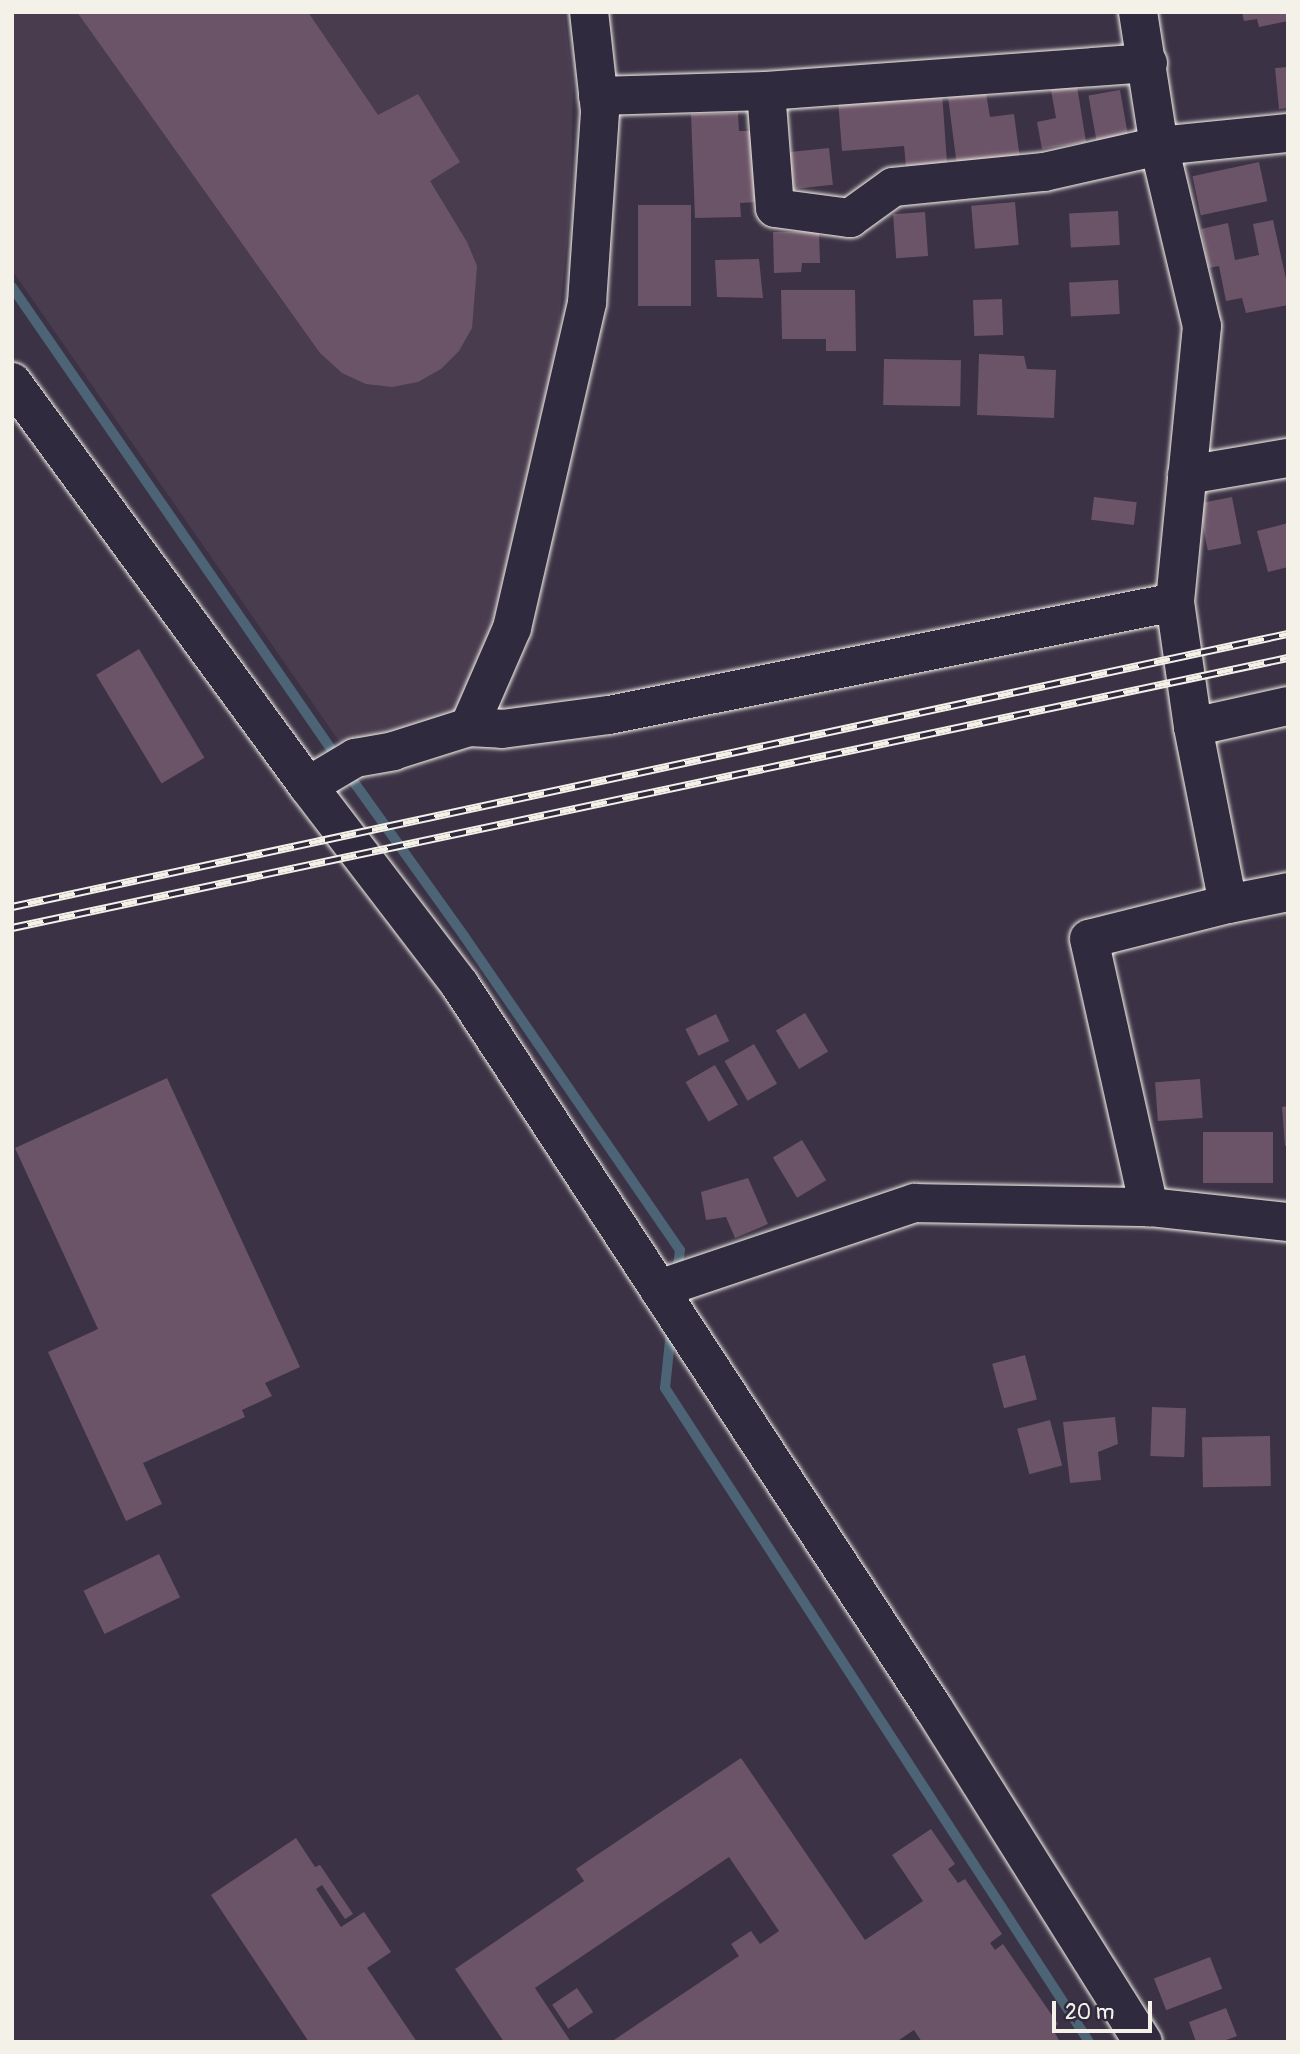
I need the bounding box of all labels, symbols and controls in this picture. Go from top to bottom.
scale bar [1055,1988,1155,2032]
text: 20 m [1065,1999,1114,2026]

